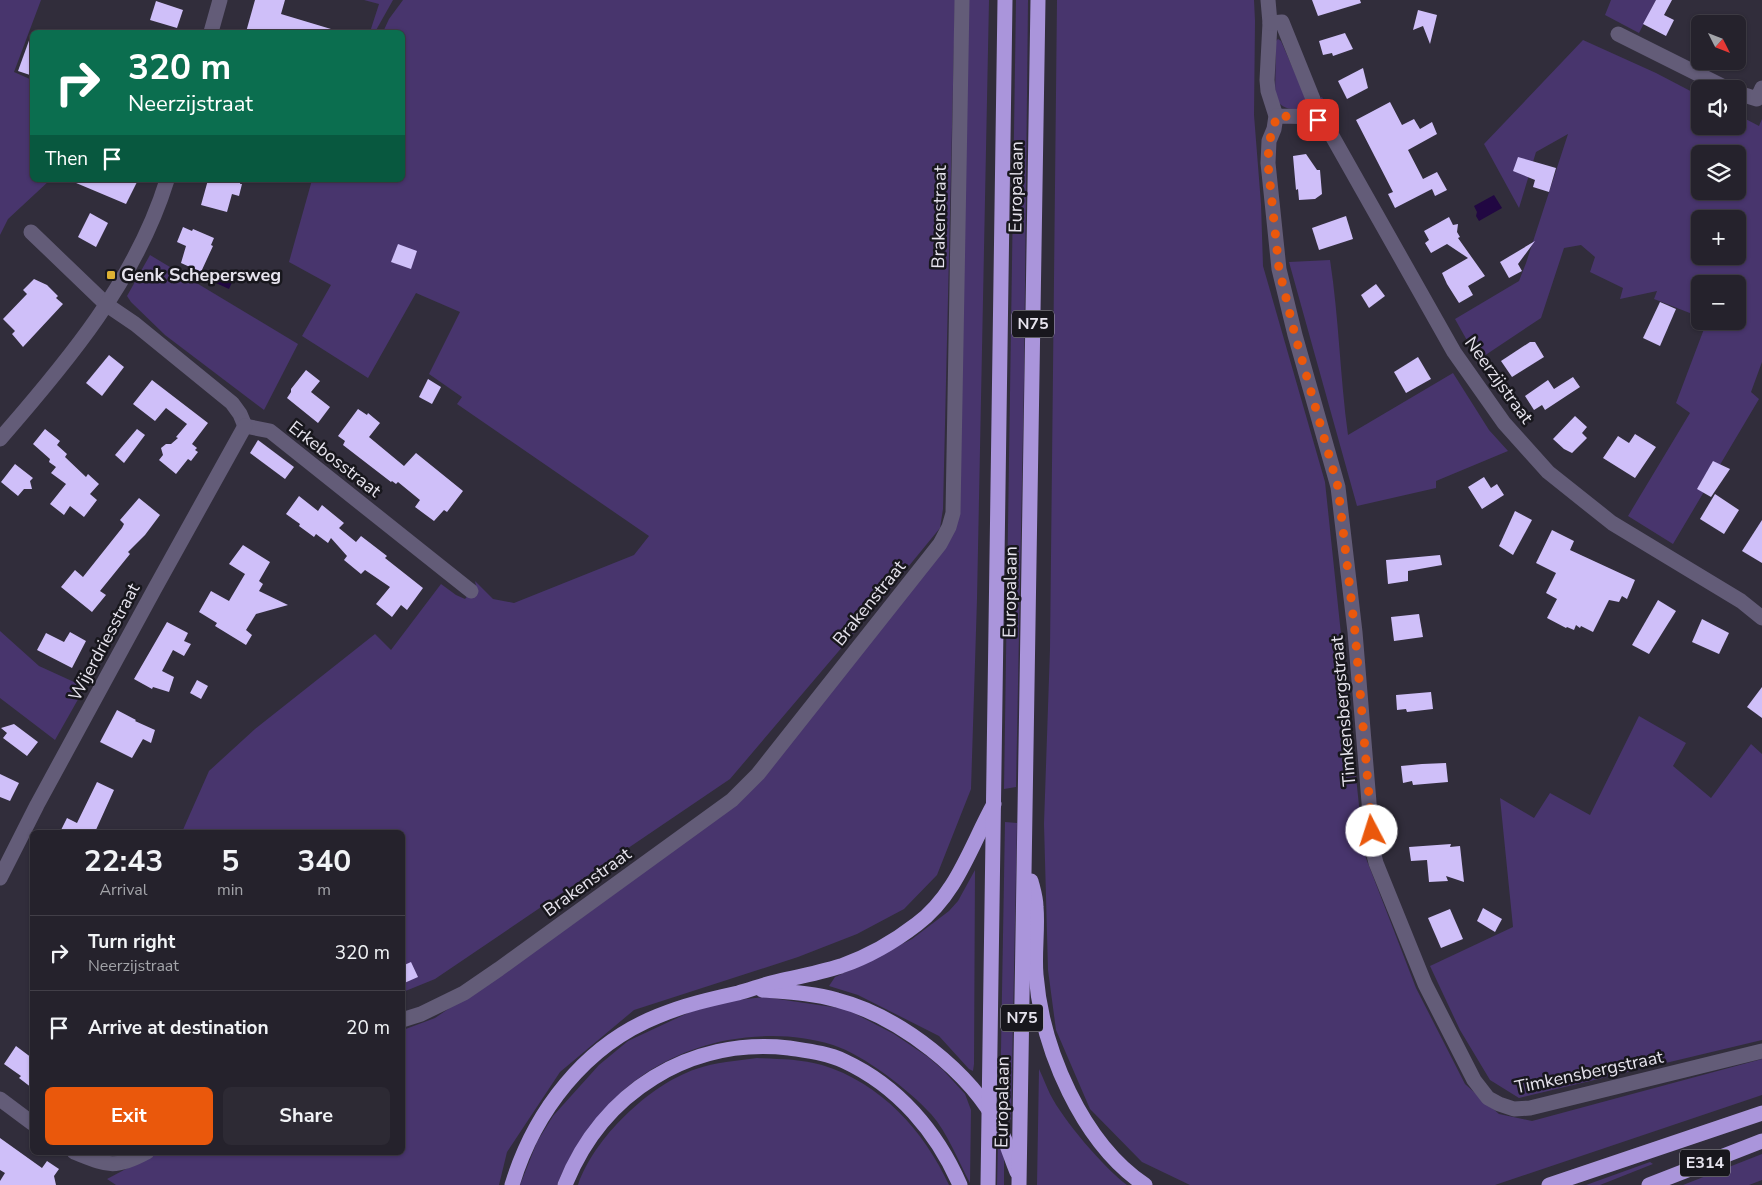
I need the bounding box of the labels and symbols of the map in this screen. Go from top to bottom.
north arrow [1691,15,1746,70]
pin [1297,99,1339,141]
street label: Europalaan [1003,141,1029,233]
street label: Brakenstraat [926,164,952,269]
place label: Genk Schepersweg [121,263,281,287]
marker: Genk Schepersweg [105,269,117,281]
road number: N75 [1012,310,1054,338]
street label: Neerzijstraat [1459,332,1539,429]
street label: Erkebosstraat [284,415,387,503]
street label: Europalaan [997,546,1023,638]
street label: Brakenstraat [827,555,911,651]
street label: Wijerdriesstraat [63,578,145,705]
street label: Timkensbergstraat [1324,634,1362,787]
position arrow [1345,804,1397,856]
street label: Brakenstraat [538,842,636,922]
road number: N75 [1001,1004,1043,1032]
street label: Timkensbergstraat [1513,1044,1666,1099]
street label: Europalaan [989,1056,1015,1148]
road number: E314 [1680,1150,1730,1176]

